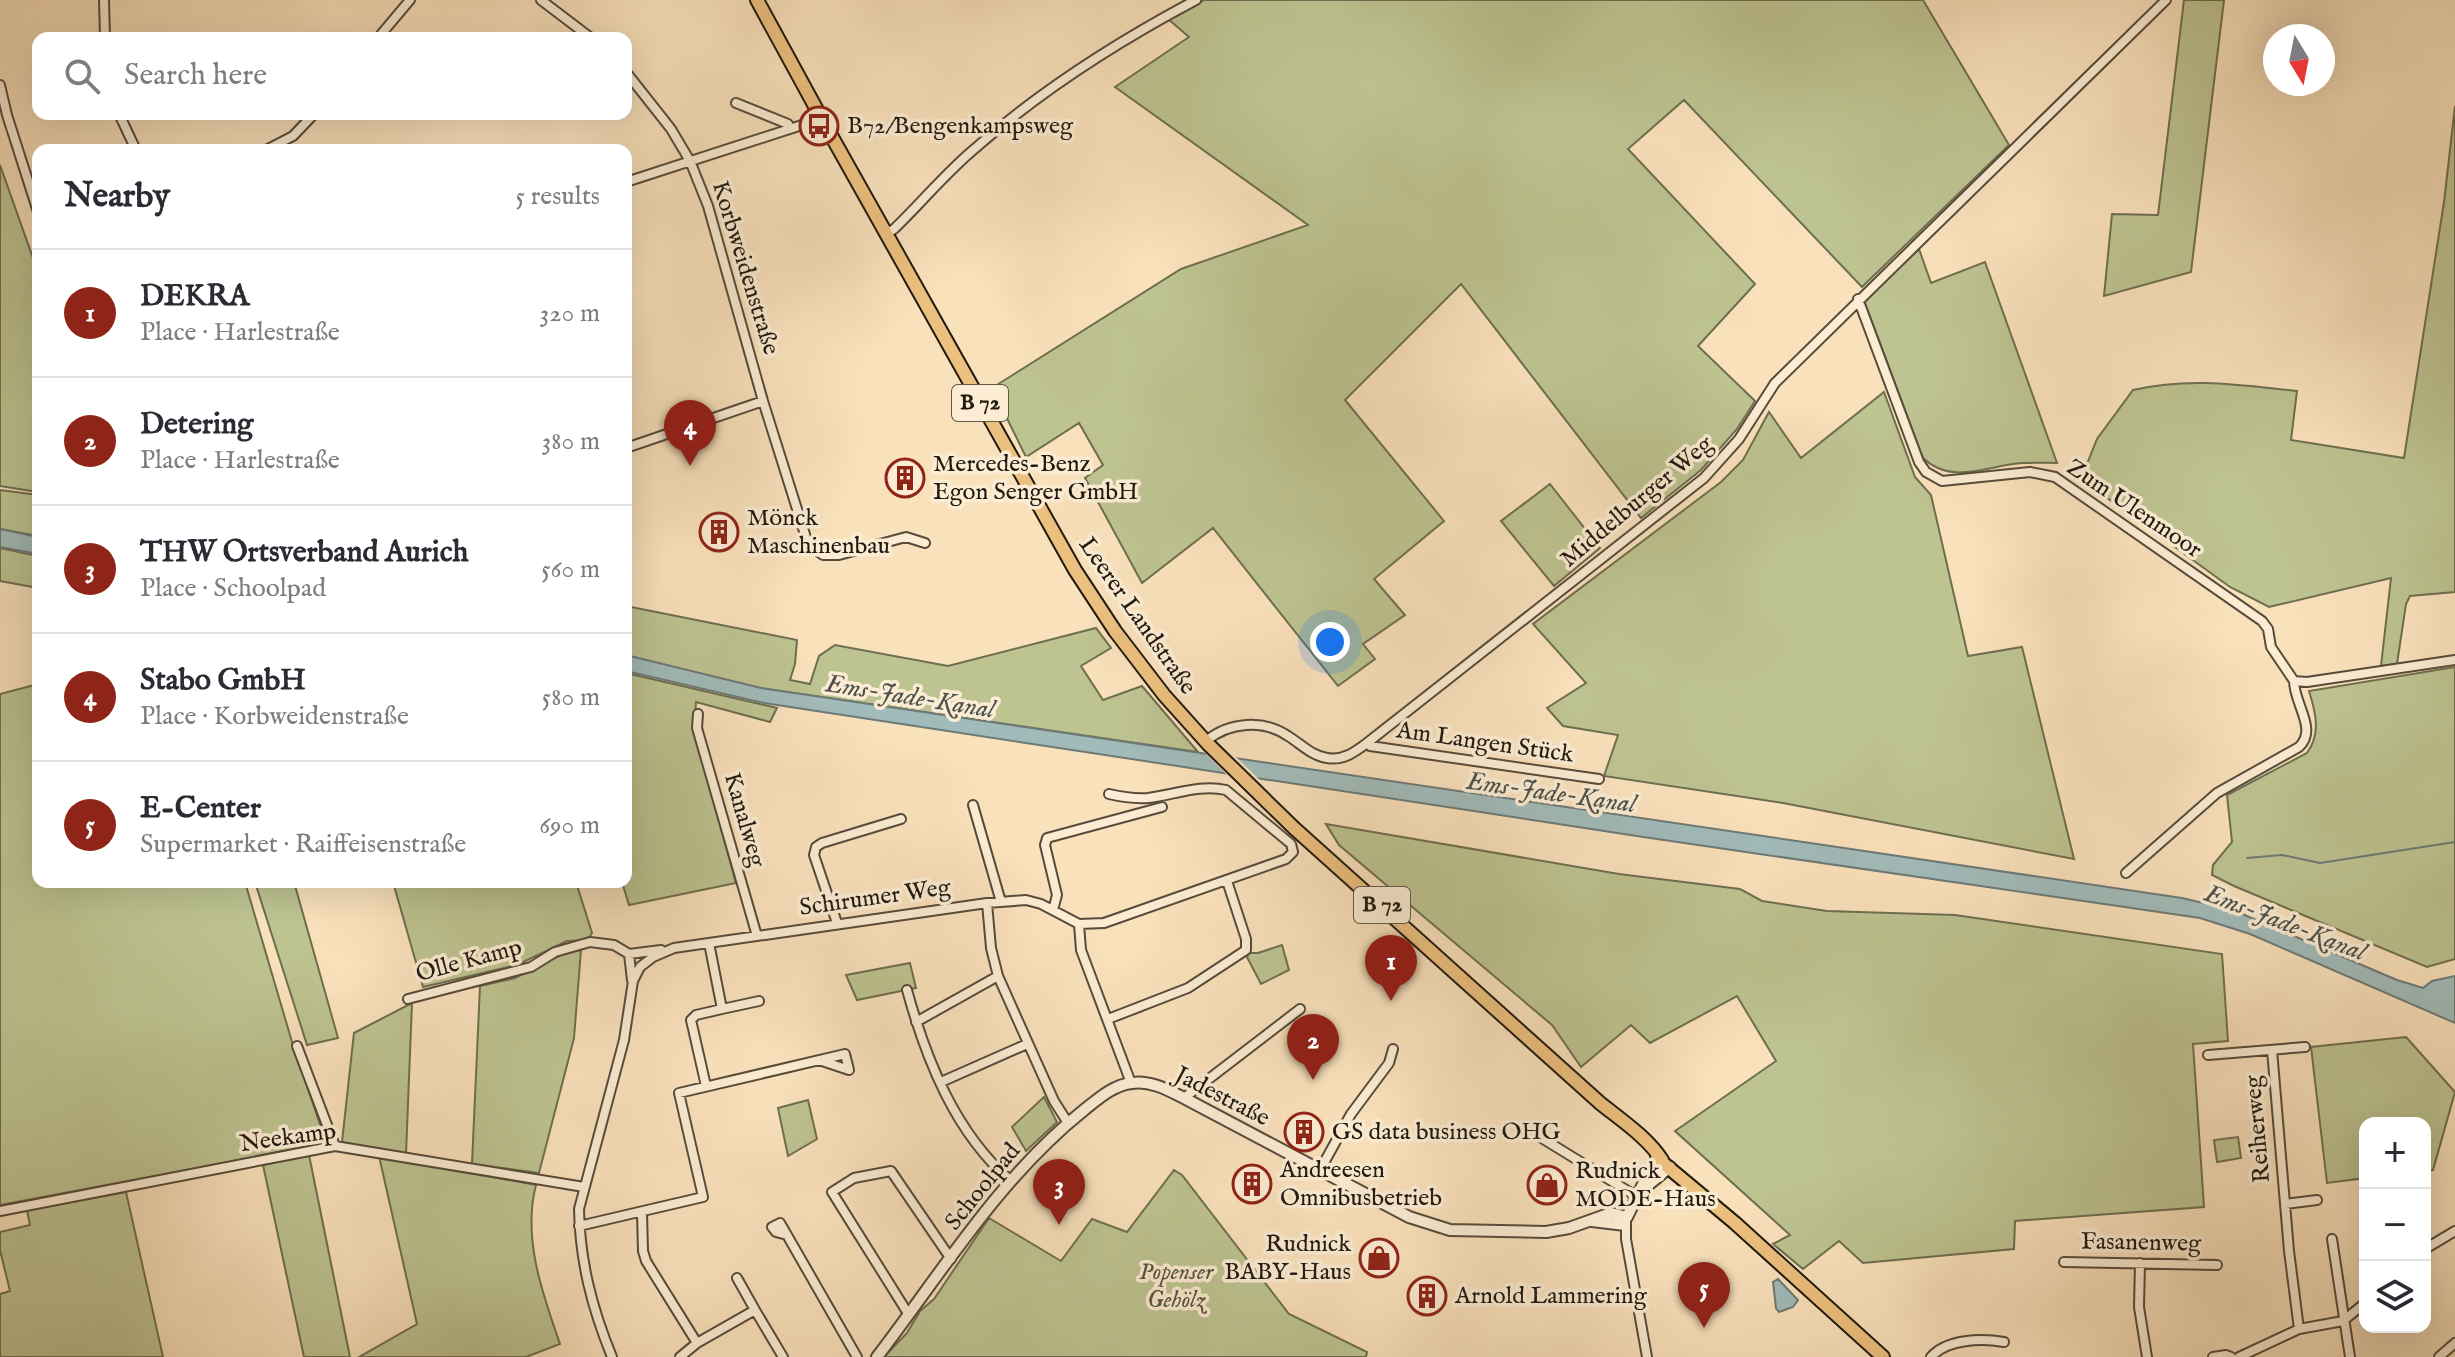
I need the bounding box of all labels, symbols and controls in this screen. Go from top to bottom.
north arrow [2263,24,2335,96]
search box [32,32,632,120]
icon: search [60,54,104,98]
text: Search here [124,57,267,95]
bus stop icon: B72/Bengenkampsweg [798,105,840,147]
place label: B72/Bengenkampsweg [847,111,1074,142]
text: Nearby [64,175,170,218]
street label: Korbweidenstraße [704,177,786,359]
text: 5 results [516,180,600,213]
text: DEKRA [140,278,249,316]
text: 1 [85,297,95,330]
text: 320 m [540,297,600,330]
text: Place · Harlestraße [140,316,340,349]
road number: B 72 [952,385,1008,421]
pin: 4 [664,400,716,466]
text: Detering [140,406,253,444]
text: 2 [84,425,96,458]
text: 380 m [542,425,600,458]
street label: Middelburger Weg [1554,428,1720,575]
text: Place · Harlestraße [140,444,340,477]
place label: Mercedes-Benz Egon Senger GmbH [933,449,1138,508]
street label: Zum Ulenmoor [2060,452,2208,566]
building icon: Mercedes-Benz Egon Senger GmbH [884,457,926,499]
place label: Mönck Maschinenbau [747,503,890,562]
building icon: Mönck Maschinenbau [698,511,740,553]
street label: Leerer Landstraße [1071,531,1203,701]
text: THW Ortsverband Aurich [140,534,469,572]
text: 3 [85,553,95,586]
text: 560 m [541,553,600,586]
text: Place · Schoolpad [140,572,326,605]
your location [1310,622,1350,662]
text: Stabo GmbH [140,662,306,700]
water label: Ems-Jade-Kanal [822,667,999,727]
text: 4 [84,681,96,714]
text: 580 m [542,681,600,714]
text: Place · Korbweidenstraße [140,700,409,733]
street label: Am Langen Stück [1394,715,1576,771]
water label: Ems-Jade-Kanal [1463,765,1640,821]
street label: Kanalweg [716,769,772,872]
text: E-Center [140,790,261,828]
text: 5 [85,809,95,842]
text: 690 m [539,809,600,842]
text: Supermarket · Raiffeisenstraße [140,828,466,861]
street label: Schirumer Weg [797,872,954,924]
water label: Ems-Jade-Kanal [2199,877,2372,970]
road number: B 72 [1354,887,1410,923]
street label: Olle Kamp [413,932,525,990]
pin: 1 [1365,935,1417,1001]
pin: 2 [1287,1014,1339,1080]
street label: Jadestraße [1167,1059,1275,1134]
street label: Reiherweg [2238,1073,2278,1184]
building icon: GS data business OHG [1283,1111,1325,1153]
street label: Neekamp [238,1116,338,1160]
place label: GS data business OHG [1332,1117,1561,1148]
map controls [2359,1117,2431,1333]
button: + [2359,1117,2431,1189]
street label: Schoolpad [938,1137,1028,1237]
place label: Andreesen Omnibusbetrieb [1279,1155,1442,1214]
place label: Rudnick MODE-Haus [1575,1156,1716,1215]
pin: 3 [1033,1159,1085,1225]
building icon: Andreesen Omnibusbetrieb [1231,1163,1273,1205]
shop icon: Rudnick MODE-Haus [1526,1164,1568,1206]
button: − [2359,1189,2431,1261]
street label: Fasanenweg [2081,1226,2202,1260]
place label: Rudnick BABY-Haus [1224,1229,1351,1288]
shop icon: Rudnick BABY-Haus [1358,1237,1400,1279]
park label: Popenser Gehölz [1139,1257,1215,1316]
button: layers [2359,1261,2431,1333]
pin: 5 [1678,1262,1730,1328]
building icon: Arnold Lammering [1406,1275,1448,1317]
place label: Arnold Lammering [1454,1281,1648,1312]

